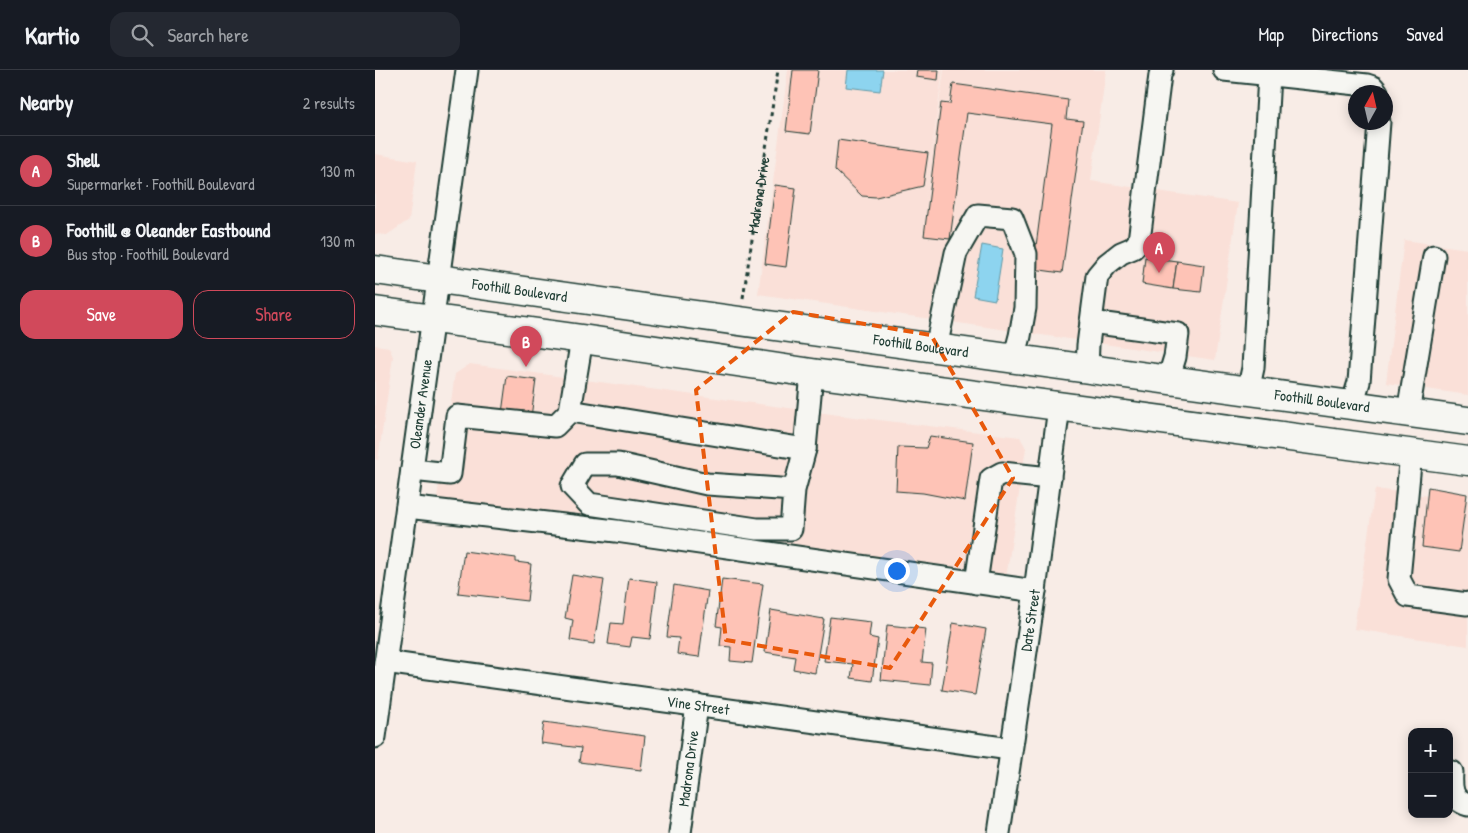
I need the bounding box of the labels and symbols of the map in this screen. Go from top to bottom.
north arrow [1348,85,1393,130]
street label: Madrona Drive [742,155,775,235]
pin: A [1143,232,1175,273]
street label: Foothill Boulevard [470,273,569,307]
pin: B [510,326,542,367]
street label: Foothill Boulevard [871,328,970,362]
street label: Oleander Avenue [404,358,437,450]
street label: Foothill Boulevard [1272,383,1371,417]
your location [884,558,910,584]
street label: Date Street [1015,587,1045,653]
street label: Vine Street [665,690,732,720]
street label: Madrona Drive [673,729,704,808]

